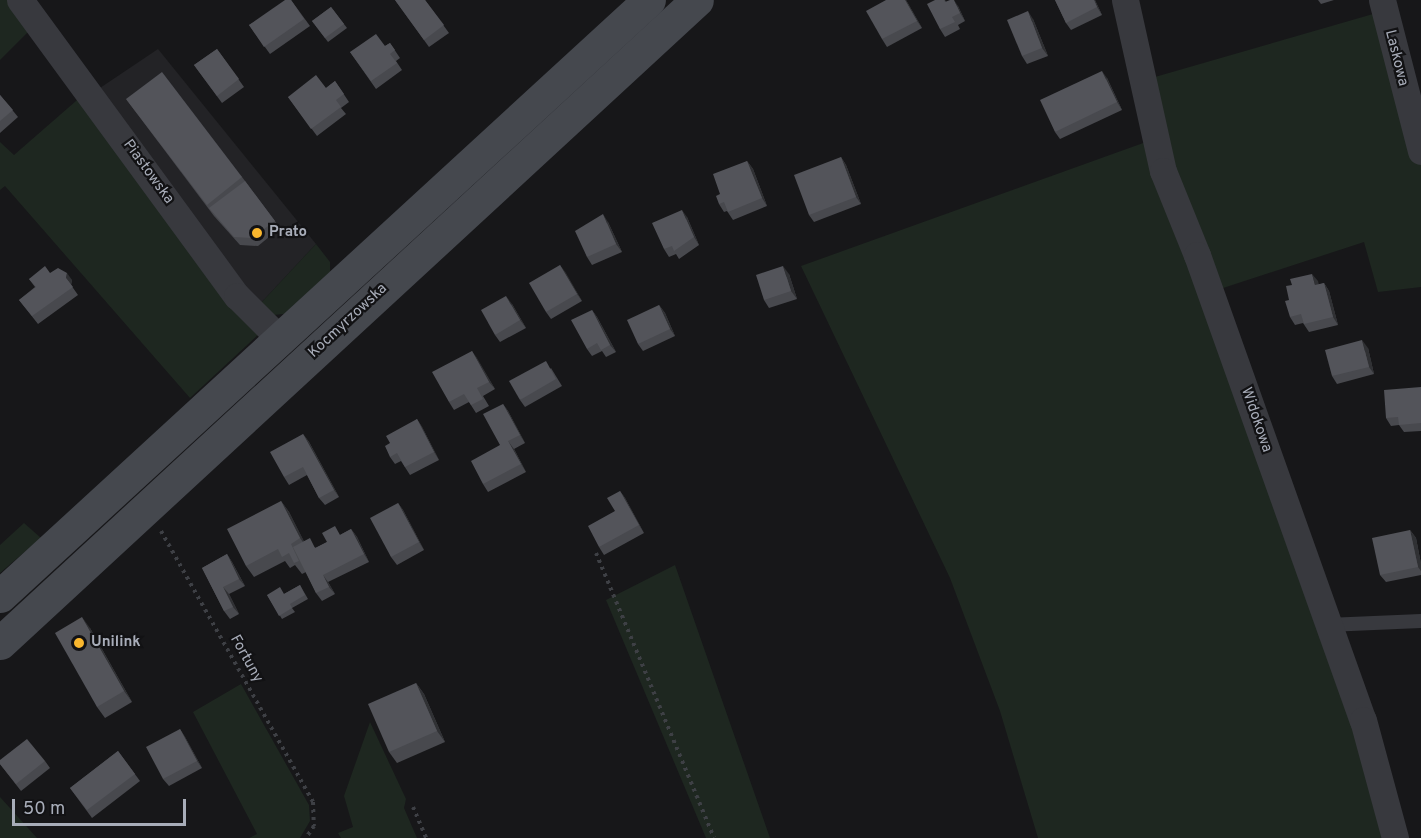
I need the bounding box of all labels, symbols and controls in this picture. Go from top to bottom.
street label: Laskowa [1380,28,1412,88]
street label: Piastowska [119,136,177,208]
place label: Prato [269,224,307,242]
marker: Prato [250,226,264,240]
street label: Kocmyrzowska [305,280,391,362]
street label: Widokowa [1237,385,1275,455]
street label: Fortuny [226,632,266,686]
place label: Unilink [91,634,141,652]
marker: Unilink [72,636,86,650]
scale bar [15,787,189,825]
text: 50 m [23,798,65,821]

